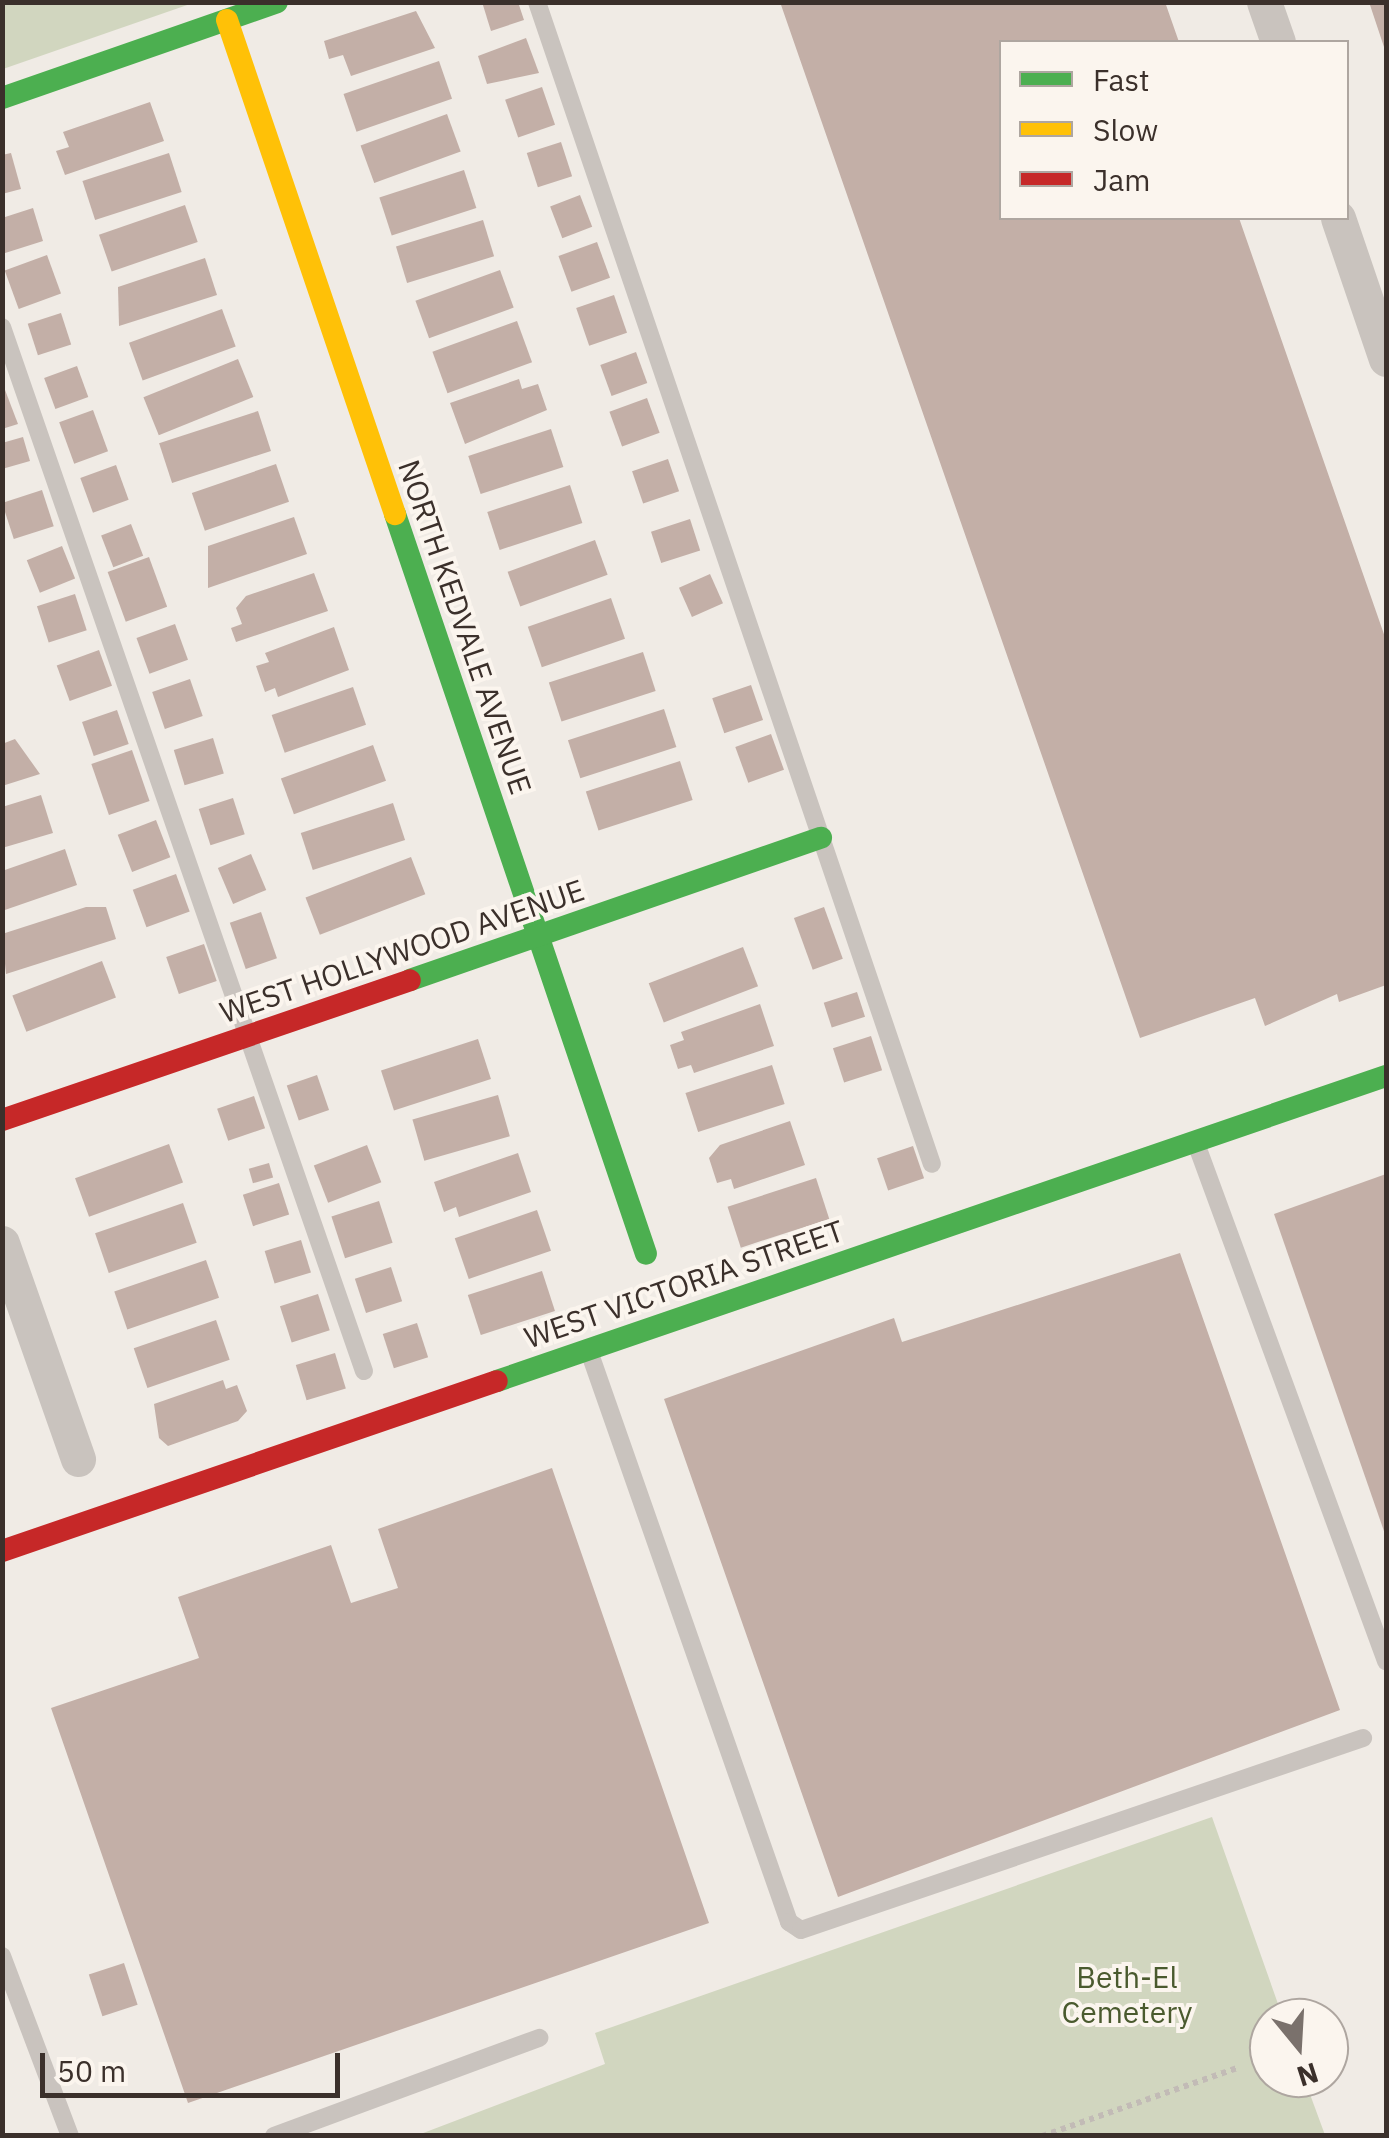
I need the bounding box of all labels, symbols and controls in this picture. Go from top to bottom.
legend [999,40,1349,220]
text: Fast [1093,60,1150,99]
text: Slow [1093,110,1158,149]
text: Jam [1093,160,1151,199]
street label: NORTH KEDVALE AVENUE [391,455,539,799]
street label: WEST HOLLYWOOD AVENUE [215,872,589,1030]
street label: WEST VICTORIA STREET [520,1212,848,1356]
park label: Beth-El Cemetery [1062,1959,1192,2030]
north arrow [1249,1998,1349,2098]
scale bar [45,2033,345,2095]
text: 50 m [57,2051,126,2090]
text: N [1292,2054,1323,2096]

